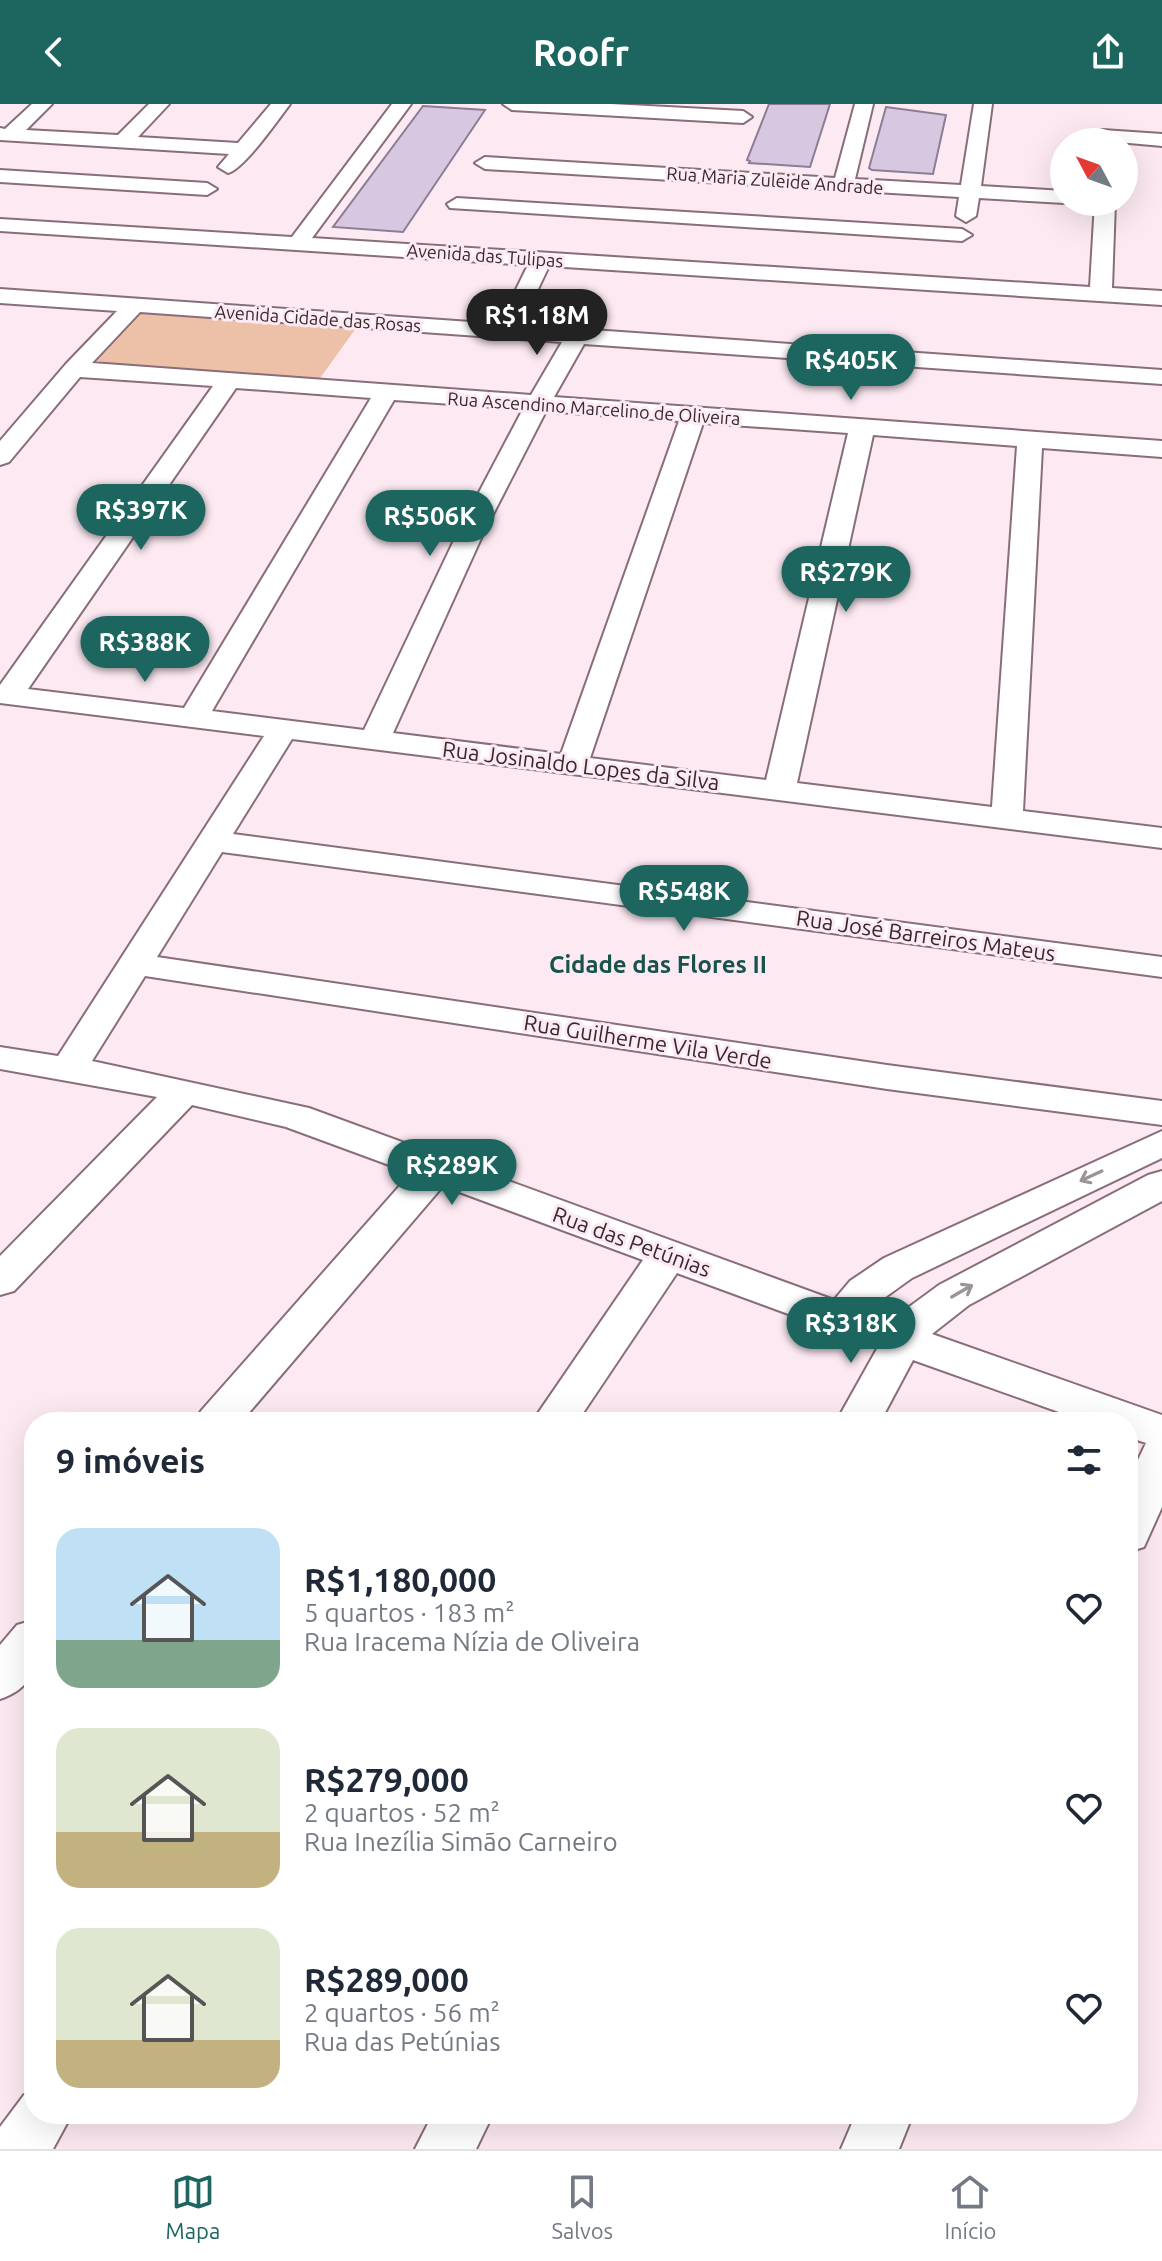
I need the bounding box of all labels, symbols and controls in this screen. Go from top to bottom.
icon: back [32,30,76,74]
icon: share [1086,30,1130,74]
text: Roofr [533,32,629,73]
north arrow [1050,128,1138,216]
map controls [1050,128,1138,216]
street label: Rua Maria Zuleide Andrade [666,162,884,198]
street label: Avenida das Tulipas [406,240,564,270]
pin: R$1.18M [463,289,611,357]
text: R$1.18M [484,300,590,329]
street label: Avenida Cidade das Rosas [214,301,422,335]
pin: R$405K [786,334,916,402]
text: R$405K [804,345,898,374]
street label: Rua Ascendino Marcelino de Oliveira [447,388,741,428]
pin: R$397K [76,484,206,552]
pin: R$506K [365,490,495,558]
text: R$397K [94,495,188,524]
text: R$506K [383,501,477,530]
pin: R$279K [781,546,911,614]
text: R$279K [799,557,893,586]
pin: R$388K [80,616,210,684]
text: R$388K [98,627,192,656]
street label: Rua Josinaldo Lopes da Silva [441,736,721,794]
pin: R$548K [619,865,749,933]
text: R$548K [637,876,731,905]
street label: Rua José Barreiros Mateus [795,904,1057,966]
district label: Cidade das Flores II [549,951,767,978]
street label: Rua Guilherme Vila Verde [522,1009,774,1073]
pin: R$289K [387,1139,517,1207]
text: R$289K [405,1150,499,1179]
one-way arrow [1080,1169,1104,1184]
street label: Rua das Petúnias [550,1201,714,1281]
one-way arrow [950,1283,974,1298]
pin: R$318K [786,1297,916,1365]
text: R$318K [804,1308,898,1337]
icon: filters [1062,1438,1106,1482]
text: 9 imóveis [56,1441,205,1479]
icon: home [120,1560,216,1656]
text: R$1,180,000 [304,1560,496,1598]
icon: heart [1062,1586,1106,1630]
text: 5 quartos · 183 m² [304,1598,515,1627]
text: Rua Iracema Nízia de Oliveira [304,1627,640,1656]
icon: home [120,1760,216,1856]
text: R$279,000 [304,1760,469,1798]
icon: heart [1062,1786,1106,1830]
text: 2 quartos · 52 m² [304,1798,500,1827]
text: Rua Inezília Simão Carneiro [304,1827,618,1856]
icon: home [120,1960,216,2056]
text: R$289,000 [304,1960,469,1998]
icon: heart [1062,1986,1106,2030]
text: 2 quartos · 56 m² [304,1998,500,2027]
text: Rua das Petúnias [304,2027,500,2056]
tab: Mapa [166,2170,220,2243]
tab: Salvos [551,2170,613,2243]
tab: Início [944,2170,996,2243]

